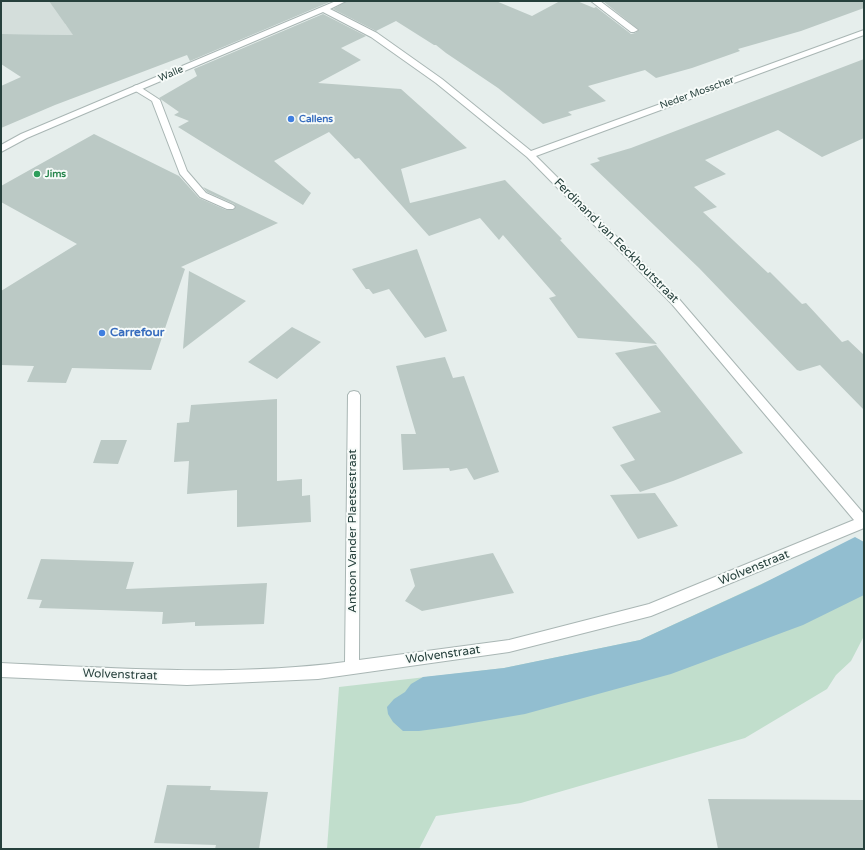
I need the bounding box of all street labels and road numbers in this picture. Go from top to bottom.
street label: Walle [157,63,185,85]
street label: Neder Mosscher [658,74,736,112]
street label: Ferdinand van Eeckhoutstraat [551,176,681,306]
street label: Antoon Vander Plaetsestraat [346,449,360,613]
street label: Wolvenstraat [717,547,791,589]
street label: Wolvenstraat [405,643,481,667]
street label: Wolvenstraat [82,666,158,684]

